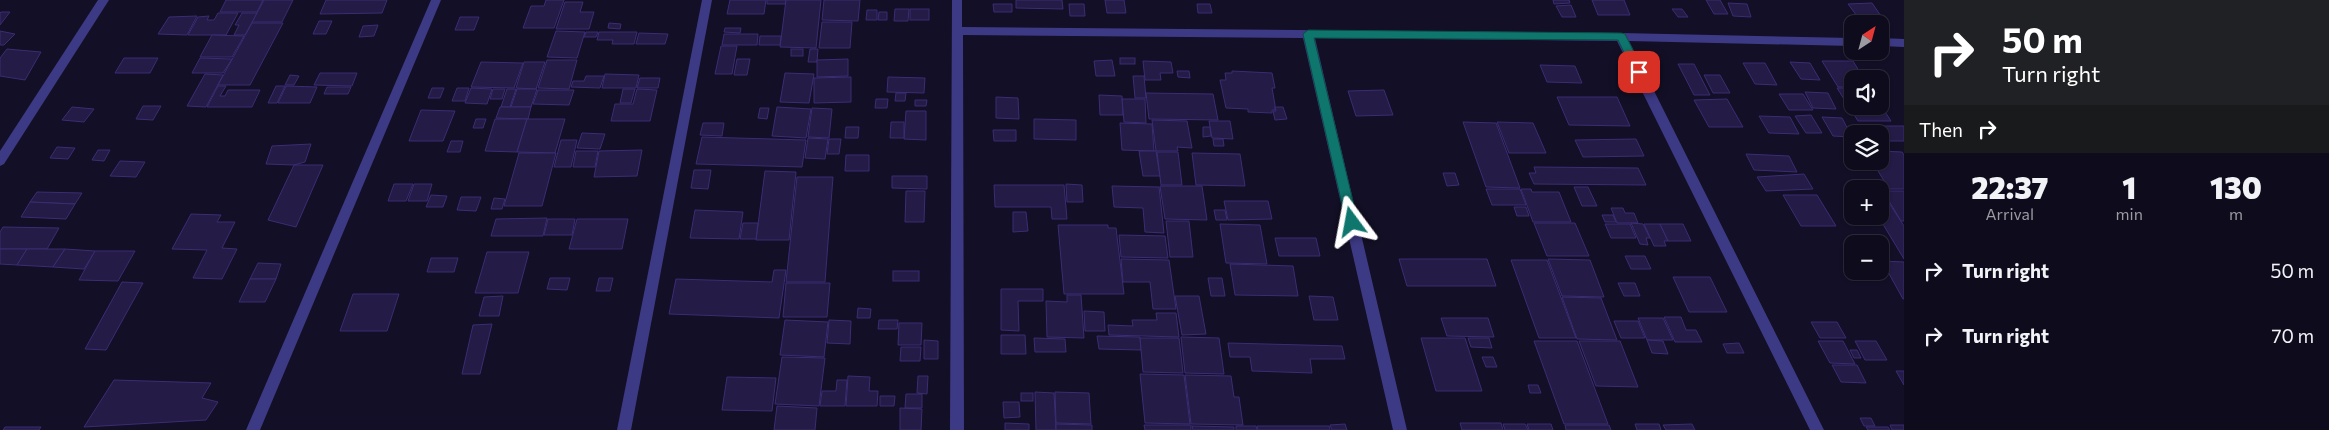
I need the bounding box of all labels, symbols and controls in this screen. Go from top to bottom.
north arrow [1844,15,1889,60]
map controls [1844,15,1889,280]
text: 50 m [2002,17,2083,60]
icon: right [1919,20,1984,85]
pin [1618,51,1660,93]
icon: arrive [1625,58,1653,86]
text: Turn right [2002,60,2100,87]
button: sound [1844,70,1889,115]
icon: right [1973,115,2001,143]
text: Then [1919,118,1963,141]
button: layers [1844,125,1889,170]
text: 22:37 [1971,168,2048,205]
text: 1 [2122,168,2136,205]
text: 130 [2210,168,2262,205]
button: + [1844,180,1889,225]
position arrow [1325,195,1377,247]
text: Arrival [1986,204,2034,223]
text: min [2116,204,2143,223]
text: m [2229,204,2243,223]
button: − [1844,235,1889,280]
icon: right [1919,257,1947,285]
text: Turn right [1962,259,2049,282]
text: 50 m [2270,259,2314,282]
icon: right [1919,322,1947,350]
text: Turn right [1962,324,2049,347]
text: 70 m [2271,324,2314,347]

